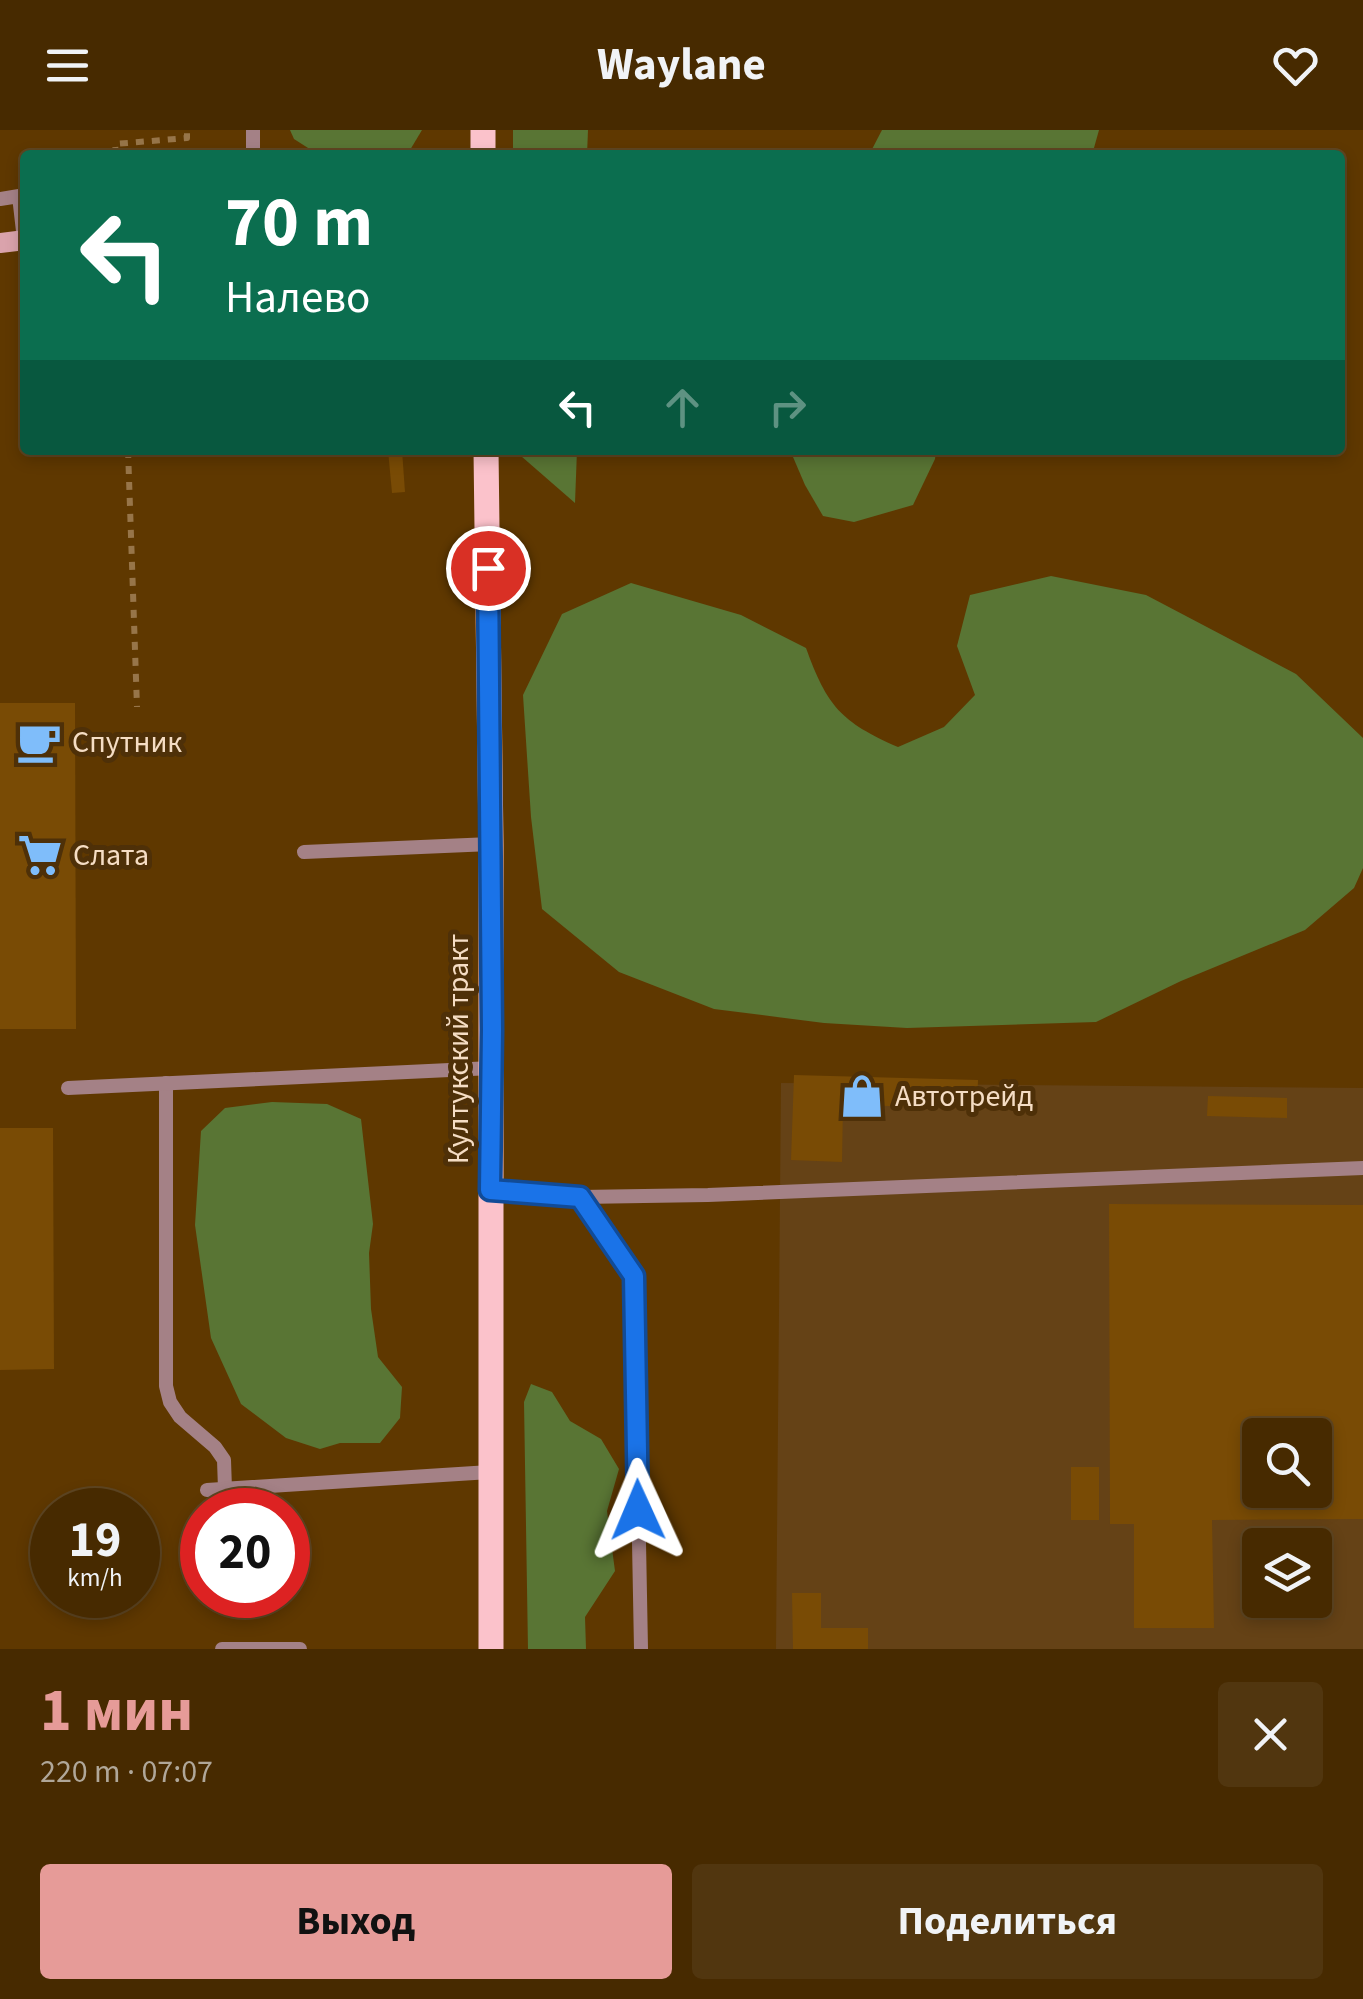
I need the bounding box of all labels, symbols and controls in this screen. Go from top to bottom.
text: Waylane [597,33,766,97]
icon: menu [40,38,95,93]
icon: heart [1268,38,1323,93]
text: 70 m [225,173,373,273]
icon: left [60,190,190,320]
text: Налево [225,266,371,330]
icon: left [550,380,605,435]
icon: ahead [655,380,710,435]
icon: right [760,380,815,435]
pin [446,526,531,611]
icon: arrive [461,541,516,596]
cafe icon: Спутник [15,718,63,766]
place label: Спутник [72,721,182,764]
supermarket icon: Слата [16,831,64,879]
place label: Слата [73,834,149,877]
street label: Култукский тракт [437,934,480,1164]
shop icon: Автотрейд [838,1072,886,1120]
place label: Автотрейд [895,1075,1033,1118]
map controls [1242,1418,1332,1618]
button: search [1242,1418,1332,1508]
position arrow [586,1458,690,1562]
speed limit sign: 20 [180,1488,310,1618]
text: 19 [69,1505,121,1576]
button: layers [1242,1528,1332,1618]
text: km/h [67,1560,123,1596]
text: 1 мин [40,1669,193,1754]
button: close [1218,1682,1323,1787]
text: 220 m · 07:07 [40,1749,213,1795]
button: Выход [40,1864,672,1979]
button: Поделиться [692,1864,1323,1979]

